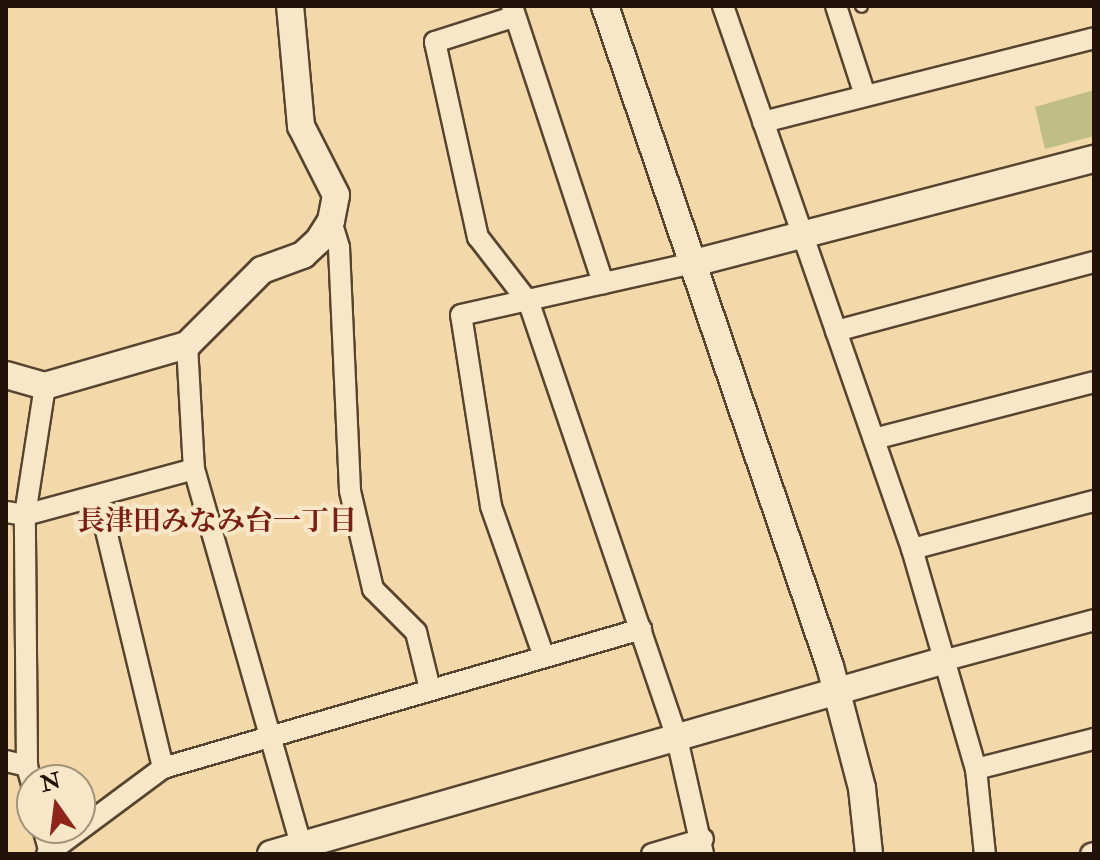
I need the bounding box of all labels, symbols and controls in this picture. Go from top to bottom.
district label: 長津田みなみ台一丁目 [77,505,357,539]
north arrow [16,764,96,844]
text: N [38,767,64,799]

